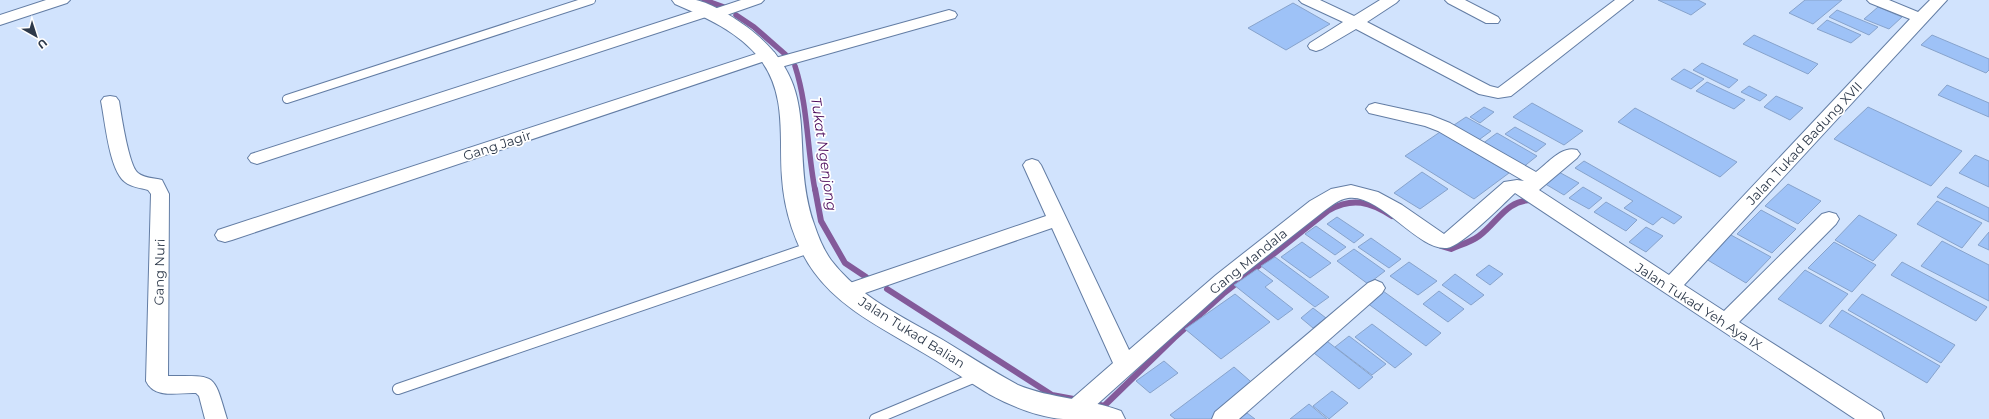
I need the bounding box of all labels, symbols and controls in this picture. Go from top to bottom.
north arrow [16,16,56,56]
text: U [35,36,50,52]
street label: Jalan Tukad Badung XVII [1742,78,1865,208]
water label: Tukat Ngenjong [807,96,841,212]
street label: Gang Jagir [461,126,533,164]
street label: Gang Mandala [1206,225,1290,297]
street label: Gang Nuri [150,238,168,306]
street label: Jalan Tukad Yeh Aya IX [1632,259,1766,353]
street label: Jalan Tukad Balian [855,292,968,371]

